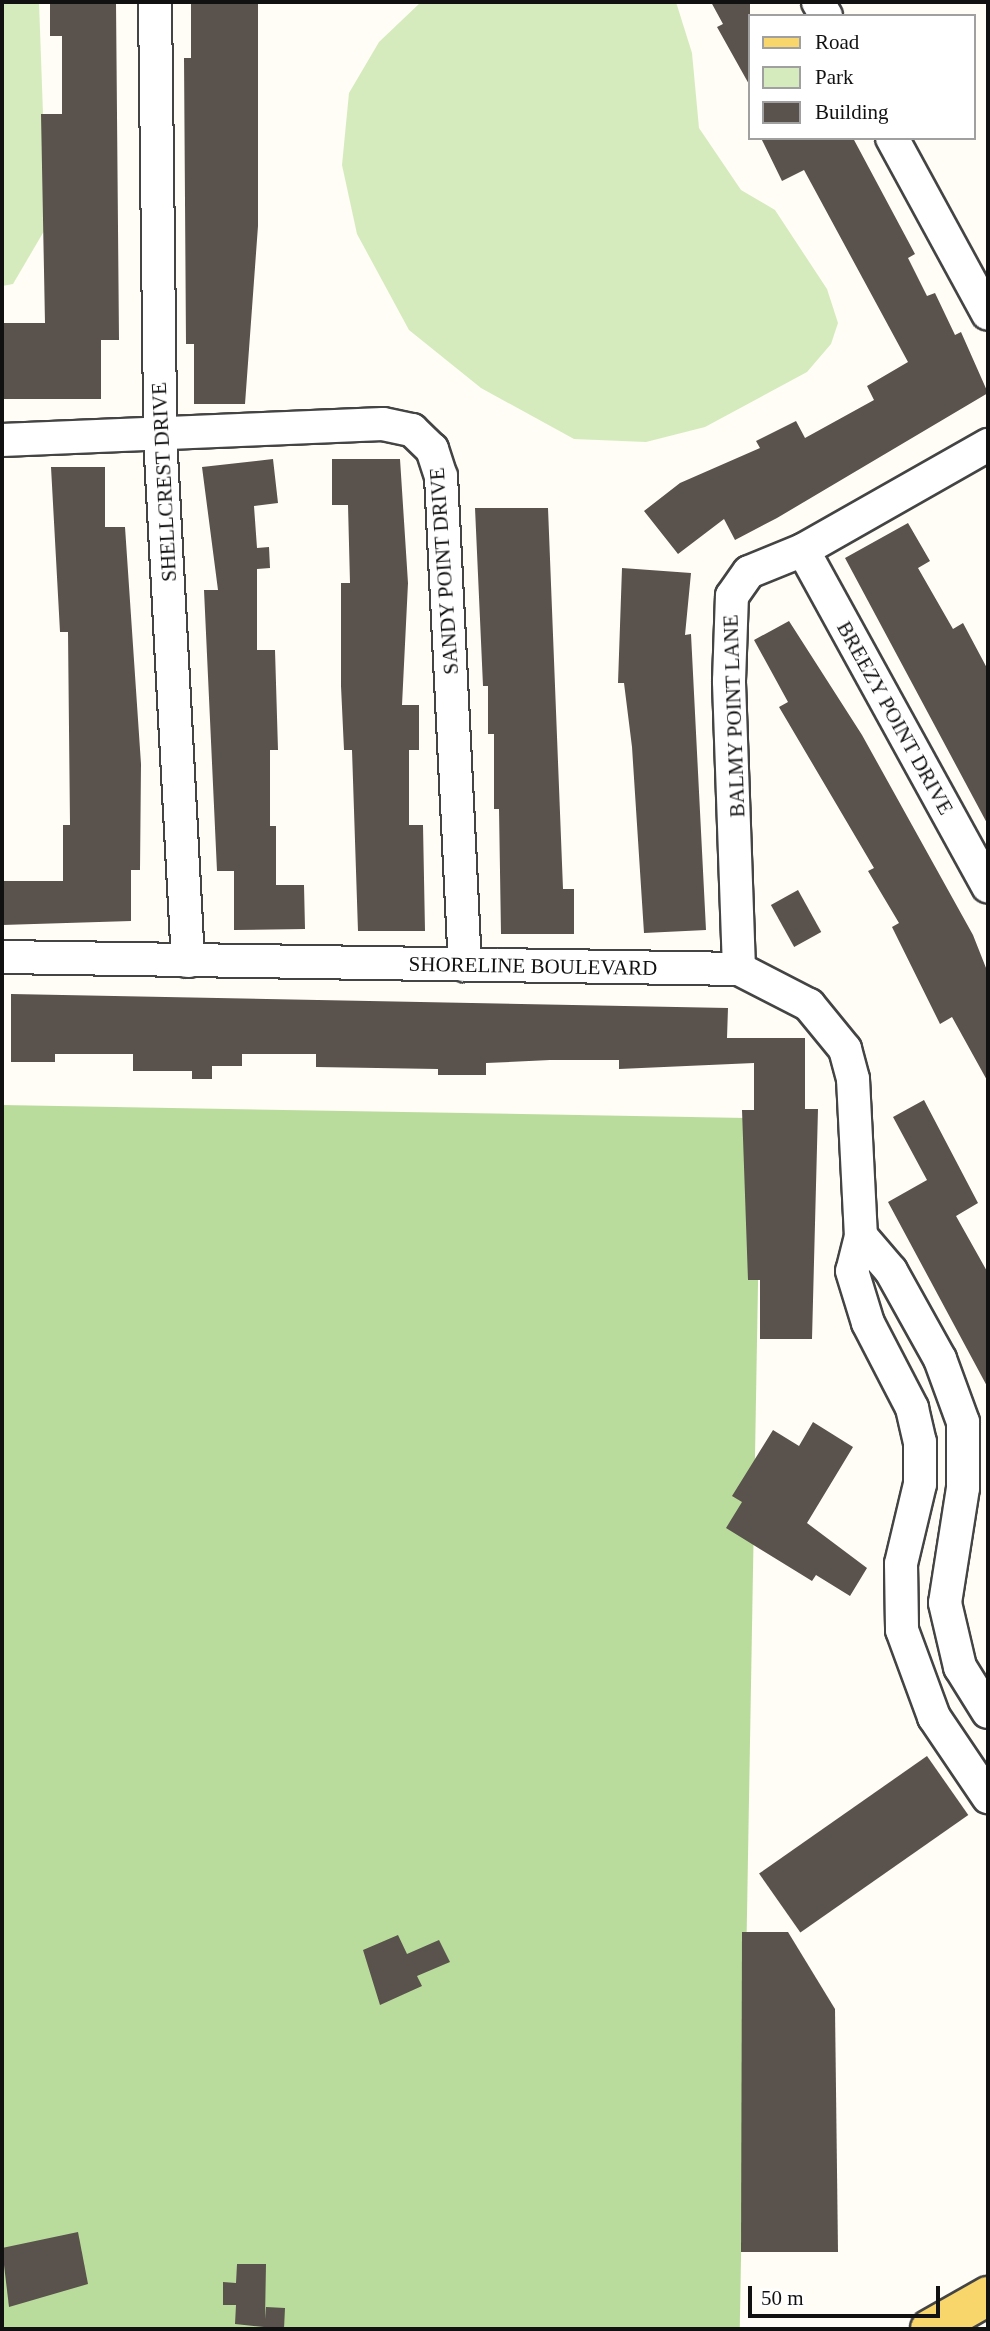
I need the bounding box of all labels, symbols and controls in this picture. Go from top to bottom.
legend [748,14,976,140]
text: Road [815,30,859,54]
text: Park [815,65,854,89]
text: Building [815,100,889,124]
street label: SHELLCREST DRIVE [146,381,182,583]
street label: SANDY POINT DRIVE [424,466,464,676]
street label: BALMY POINT LANE [718,614,750,818]
street label: BREEZY POINT DRIVE [831,616,959,820]
street label: SHORELINE BOULEVARD [408,951,658,981]
scale bar [752,2272,944,2316]
text: 50 m [761,2286,804,2310]

